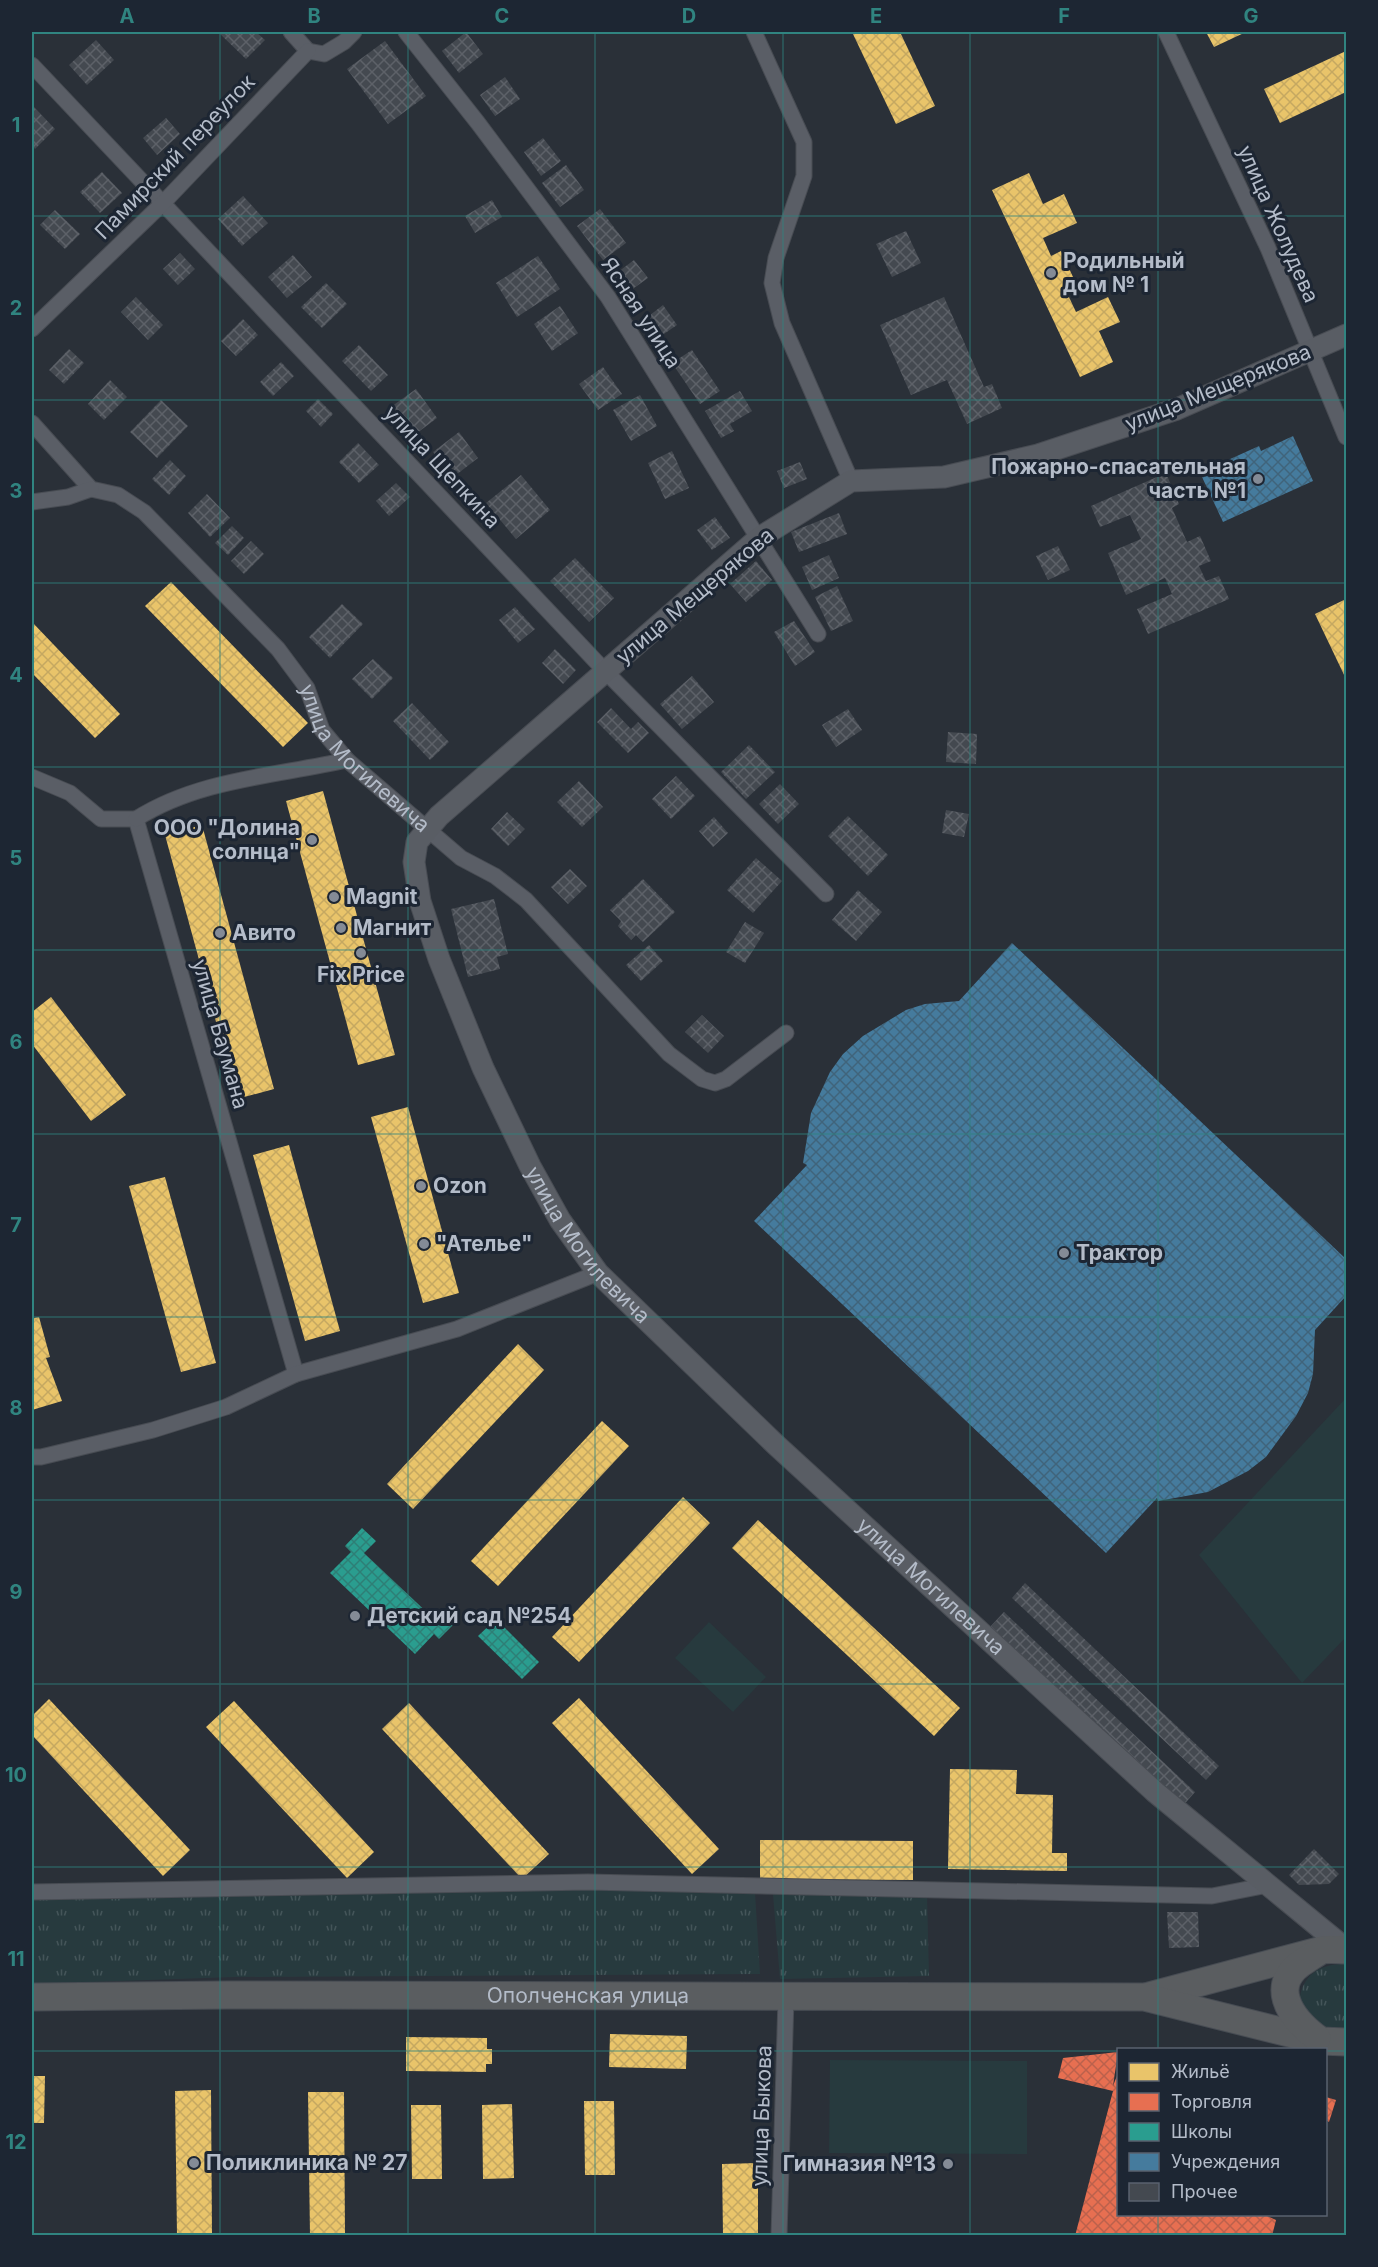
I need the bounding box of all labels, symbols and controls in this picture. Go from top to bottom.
text: A [120,4,135,28]
text: B [307,4,321,28]
text: C [495,4,509,28]
text: D [682,4,696,28]
text: E [870,4,882,28]
text: F [1058,4,1070,28]
text: G [1243,4,1259,28]
street label: Памирский переулок [90,69,260,244]
text: 1 [12,113,20,137]
street label: улица Жолудева [1233,141,1324,306]
place label: Родильный дом № 1 [1063,248,1185,297]
street label: Ясная улица [596,253,686,373]
marker: Родильный дом № 1 [1044,266,1058,280]
text: 2 [10,296,22,320]
street label: улица Мещерякова [1121,339,1314,436]
street label: улица Щепкина [379,400,506,533]
place label: Пожарно-спасательная часть №1 [991,454,1246,503]
marker: Пожарно-спасательная часть №1 [1251,472,1265,486]
text: 3 [10,479,22,503]
street label: улица Мещерякова [611,522,779,669]
text: 4 [9,663,23,687]
street label: улица Могилевича [295,680,435,837]
place label: ООО "Долина солнца" [154,815,300,864]
marker: ООО "Долина солнца" [305,833,319,847]
text: 5 [10,846,22,870]
place label: Magnit [346,884,418,909]
marker: Magnit [327,890,341,904]
place label: Магнит [353,915,432,940]
place label: Авито [232,920,296,945]
marker: Магнит [334,921,348,935]
marker: Авито [213,926,227,940]
marker: Fix Price [354,946,368,960]
street label: улица Баумана [187,956,254,1112]
place label: Fix Price [317,962,405,987]
text: 6 [10,1030,23,1054]
street label: улица Могилевича [521,1162,655,1328]
place label: Ozon [433,1173,487,1198]
marker: Ozon [414,1179,428,1193]
text: 7 [10,1213,22,1237]
place label: "Ателье" [436,1231,533,1256]
marker: "Ателье" [417,1237,431,1251]
place label: Трактор [1076,1240,1163,1265]
marker: Трактор [1057,1246,1071,1260]
text: 8 [9,1396,23,1420]
street label: улица Могилевича [852,1512,1010,1660]
text: 9 [10,1580,23,1604]
place label: Детский сад №254 [367,1603,571,1628]
marker: Детский сад №254 [348,1609,362,1623]
text: 10 [5,1763,27,1787]
text: 11 [7,1947,25,1971]
street label: Ополченская улица [487,1983,689,2008]
street label: улица Быкова [747,2045,776,2187]
legend [1117,2048,1327,2216]
text: Жильё [1171,2061,1230,2082]
text: Торговля [1171,2091,1252,2112]
text: Школы [1171,2121,1232,2142]
text: 12 [5,2130,27,2154]
place label: Поликлиника № 27 [206,2150,407,2175]
place label: Гимназия №13 [783,2151,936,2176]
text: Учреждения [1171,2151,1280,2172]
marker: Поликлиника № 27 [187,2156,201,2170]
marker: Гимназия №13 [941,2157,955,2171]
text: Прочее [1171,2181,1238,2202]

